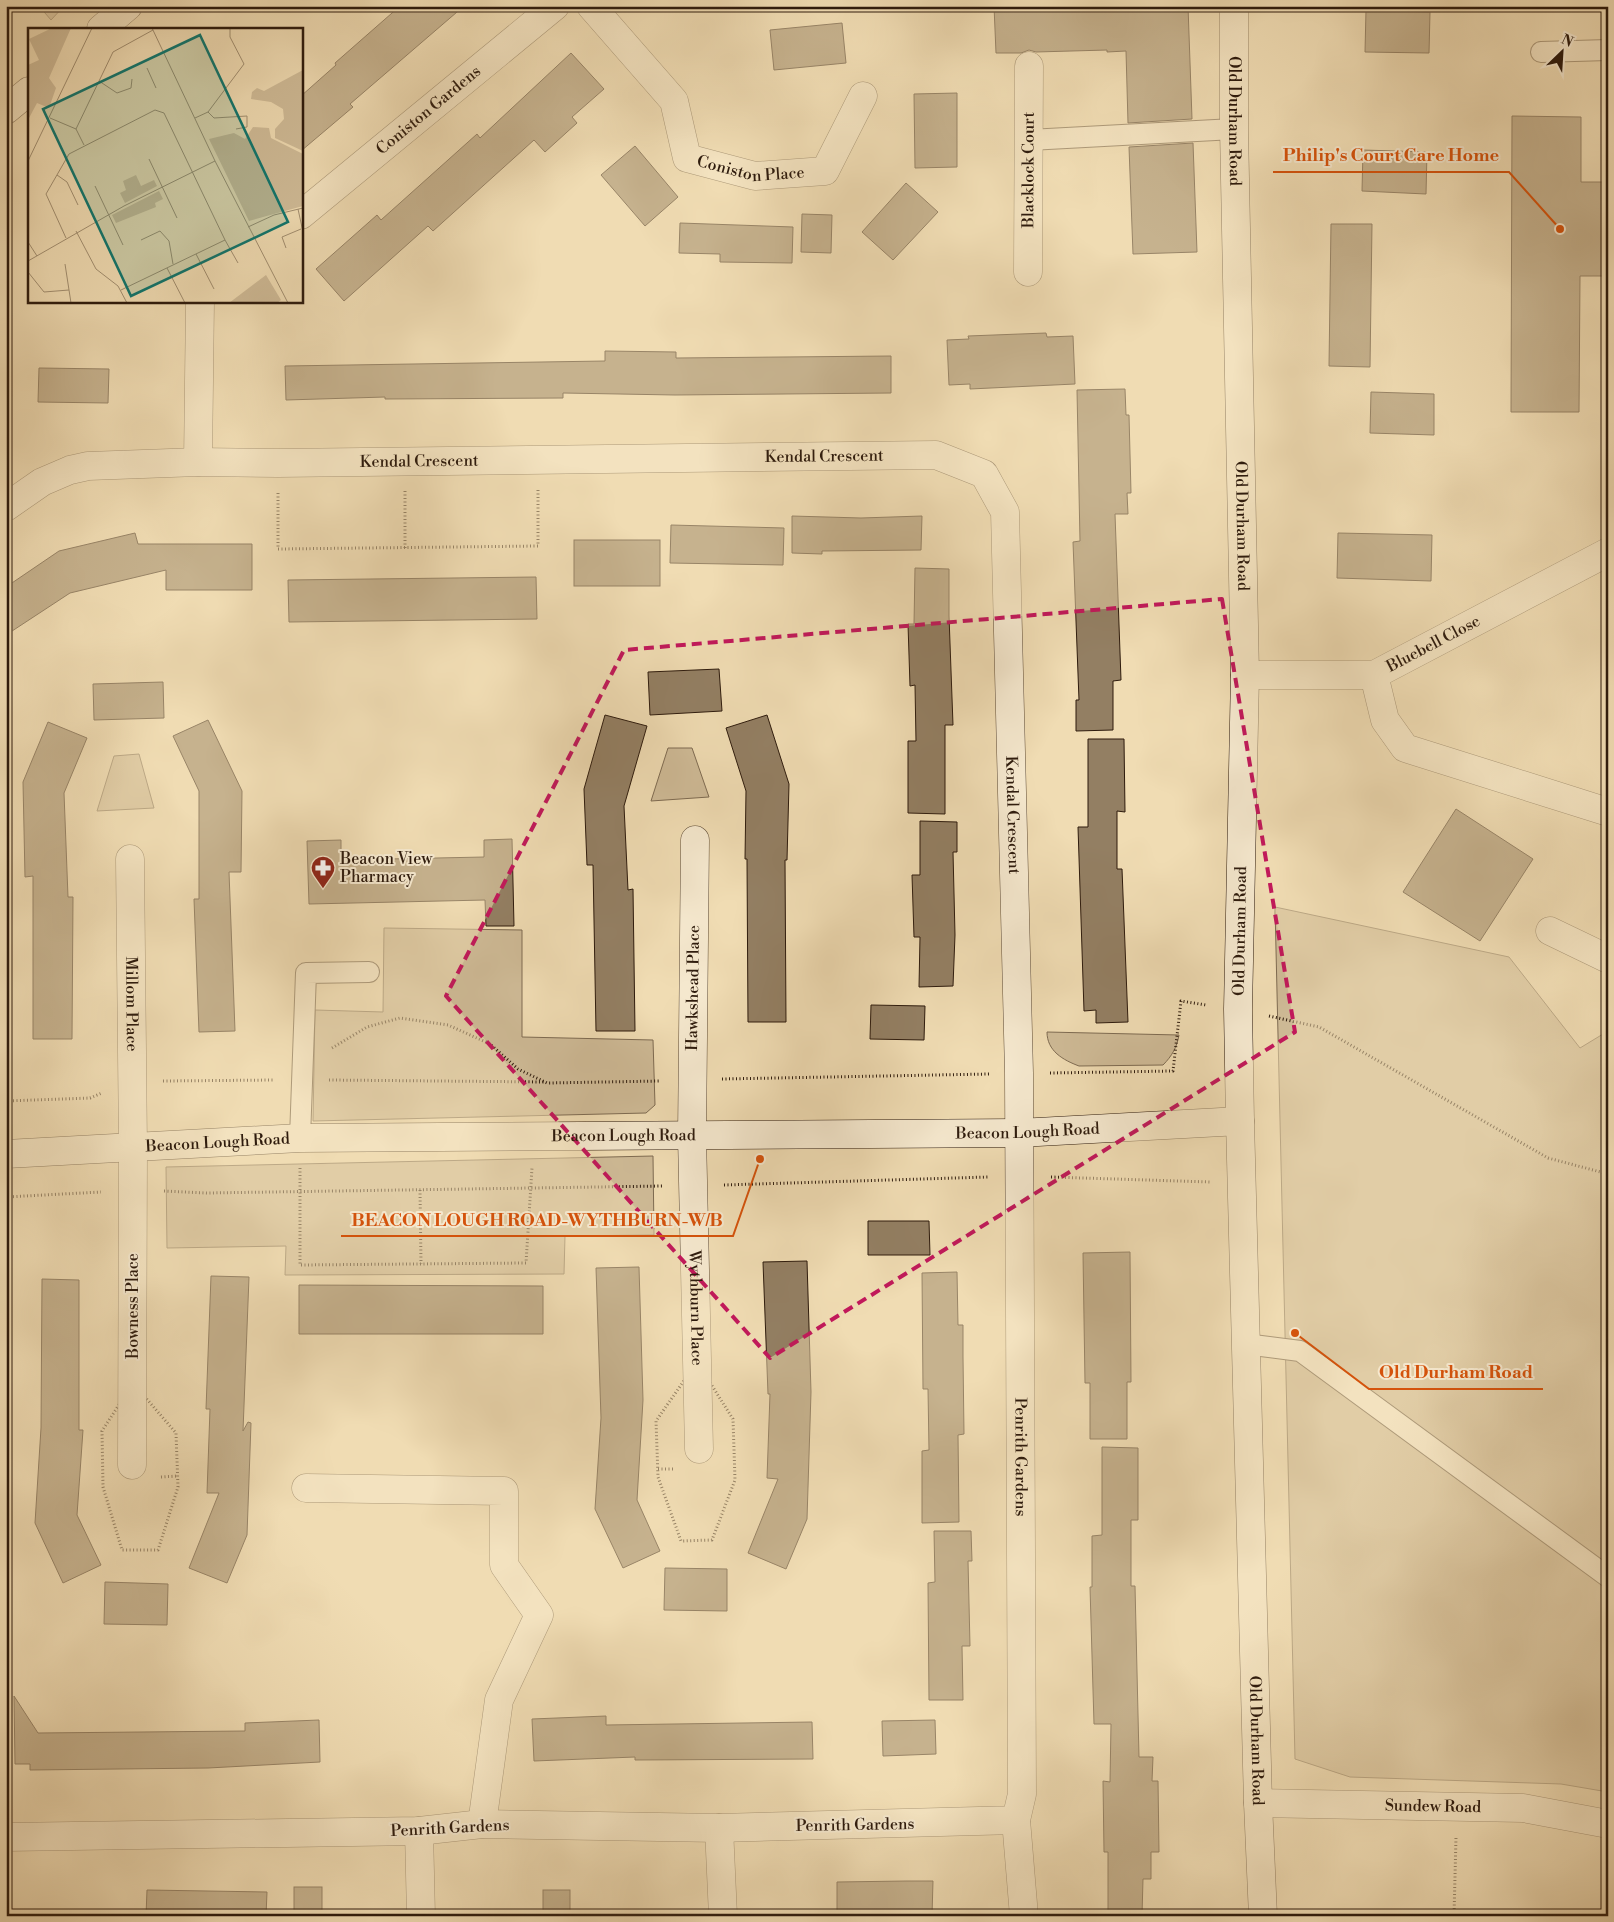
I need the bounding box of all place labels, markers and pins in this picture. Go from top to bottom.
callout: Philip's Court Care Home [1273,139,1509,172]
place label: Beacon View Pharmacy [339,849,433,887]
pharmacy icon: Beacon View Pharmacy [310,855,336,889]
callout: BEACON LOUGH ROAD-WYTHBURN-W/B [341,1203,733,1236]
callout: Old Durham Road [1369,1356,1543,1389]

